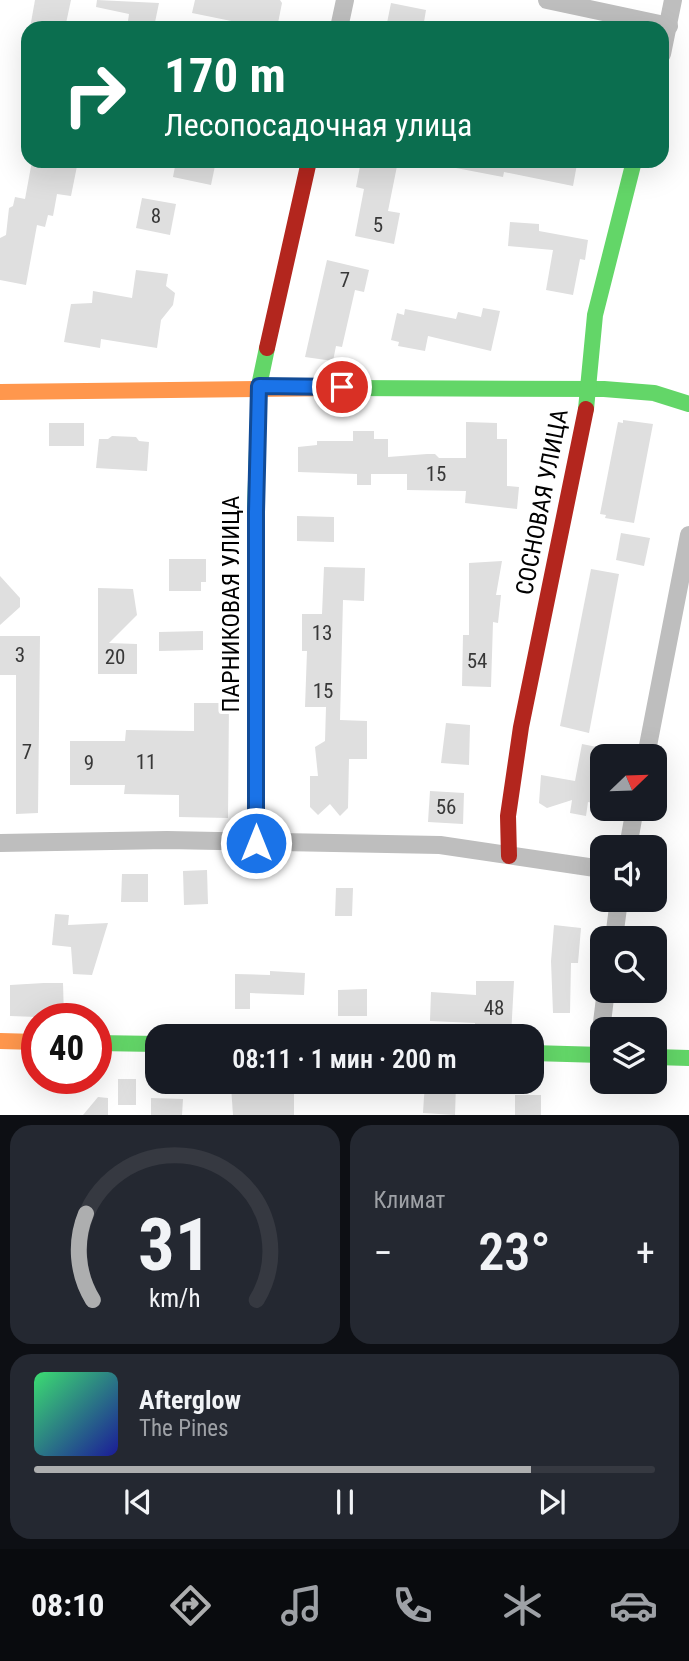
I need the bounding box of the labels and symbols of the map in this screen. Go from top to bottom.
house number: 8 [151,204,161,228]
house number: 5 [373,213,383,237]
house number: 7 [340,268,350,292]
pin [312,357,372,417]
street label: СОСНОВАЯ УЛИЦА [510,407,574,597]
house number: 15 [426,462,446,486]
street label: ПАРНИКОВАЯ УЛИЦА [217,495,245,712]
house number: 13 [312,621,332,645]
house number: 3 [15,643,25,667]
house number: 20 [105,645,125,669]
house number: 54 [467,649,487,673]
house number: 15 [313,679,333,703]
house number: 7 [22,740,32,764]
north arrow [590,744,667,821]
house number: 11 [136,750,156,774]
house number: 9 [84,751,94,775]
house number: 56 [436,795,456,819]
position arrow [219,806,293,880]
house number: 48 [484,996,504,1020]
speed limit sign: 40 [21,1003,112,1094]

